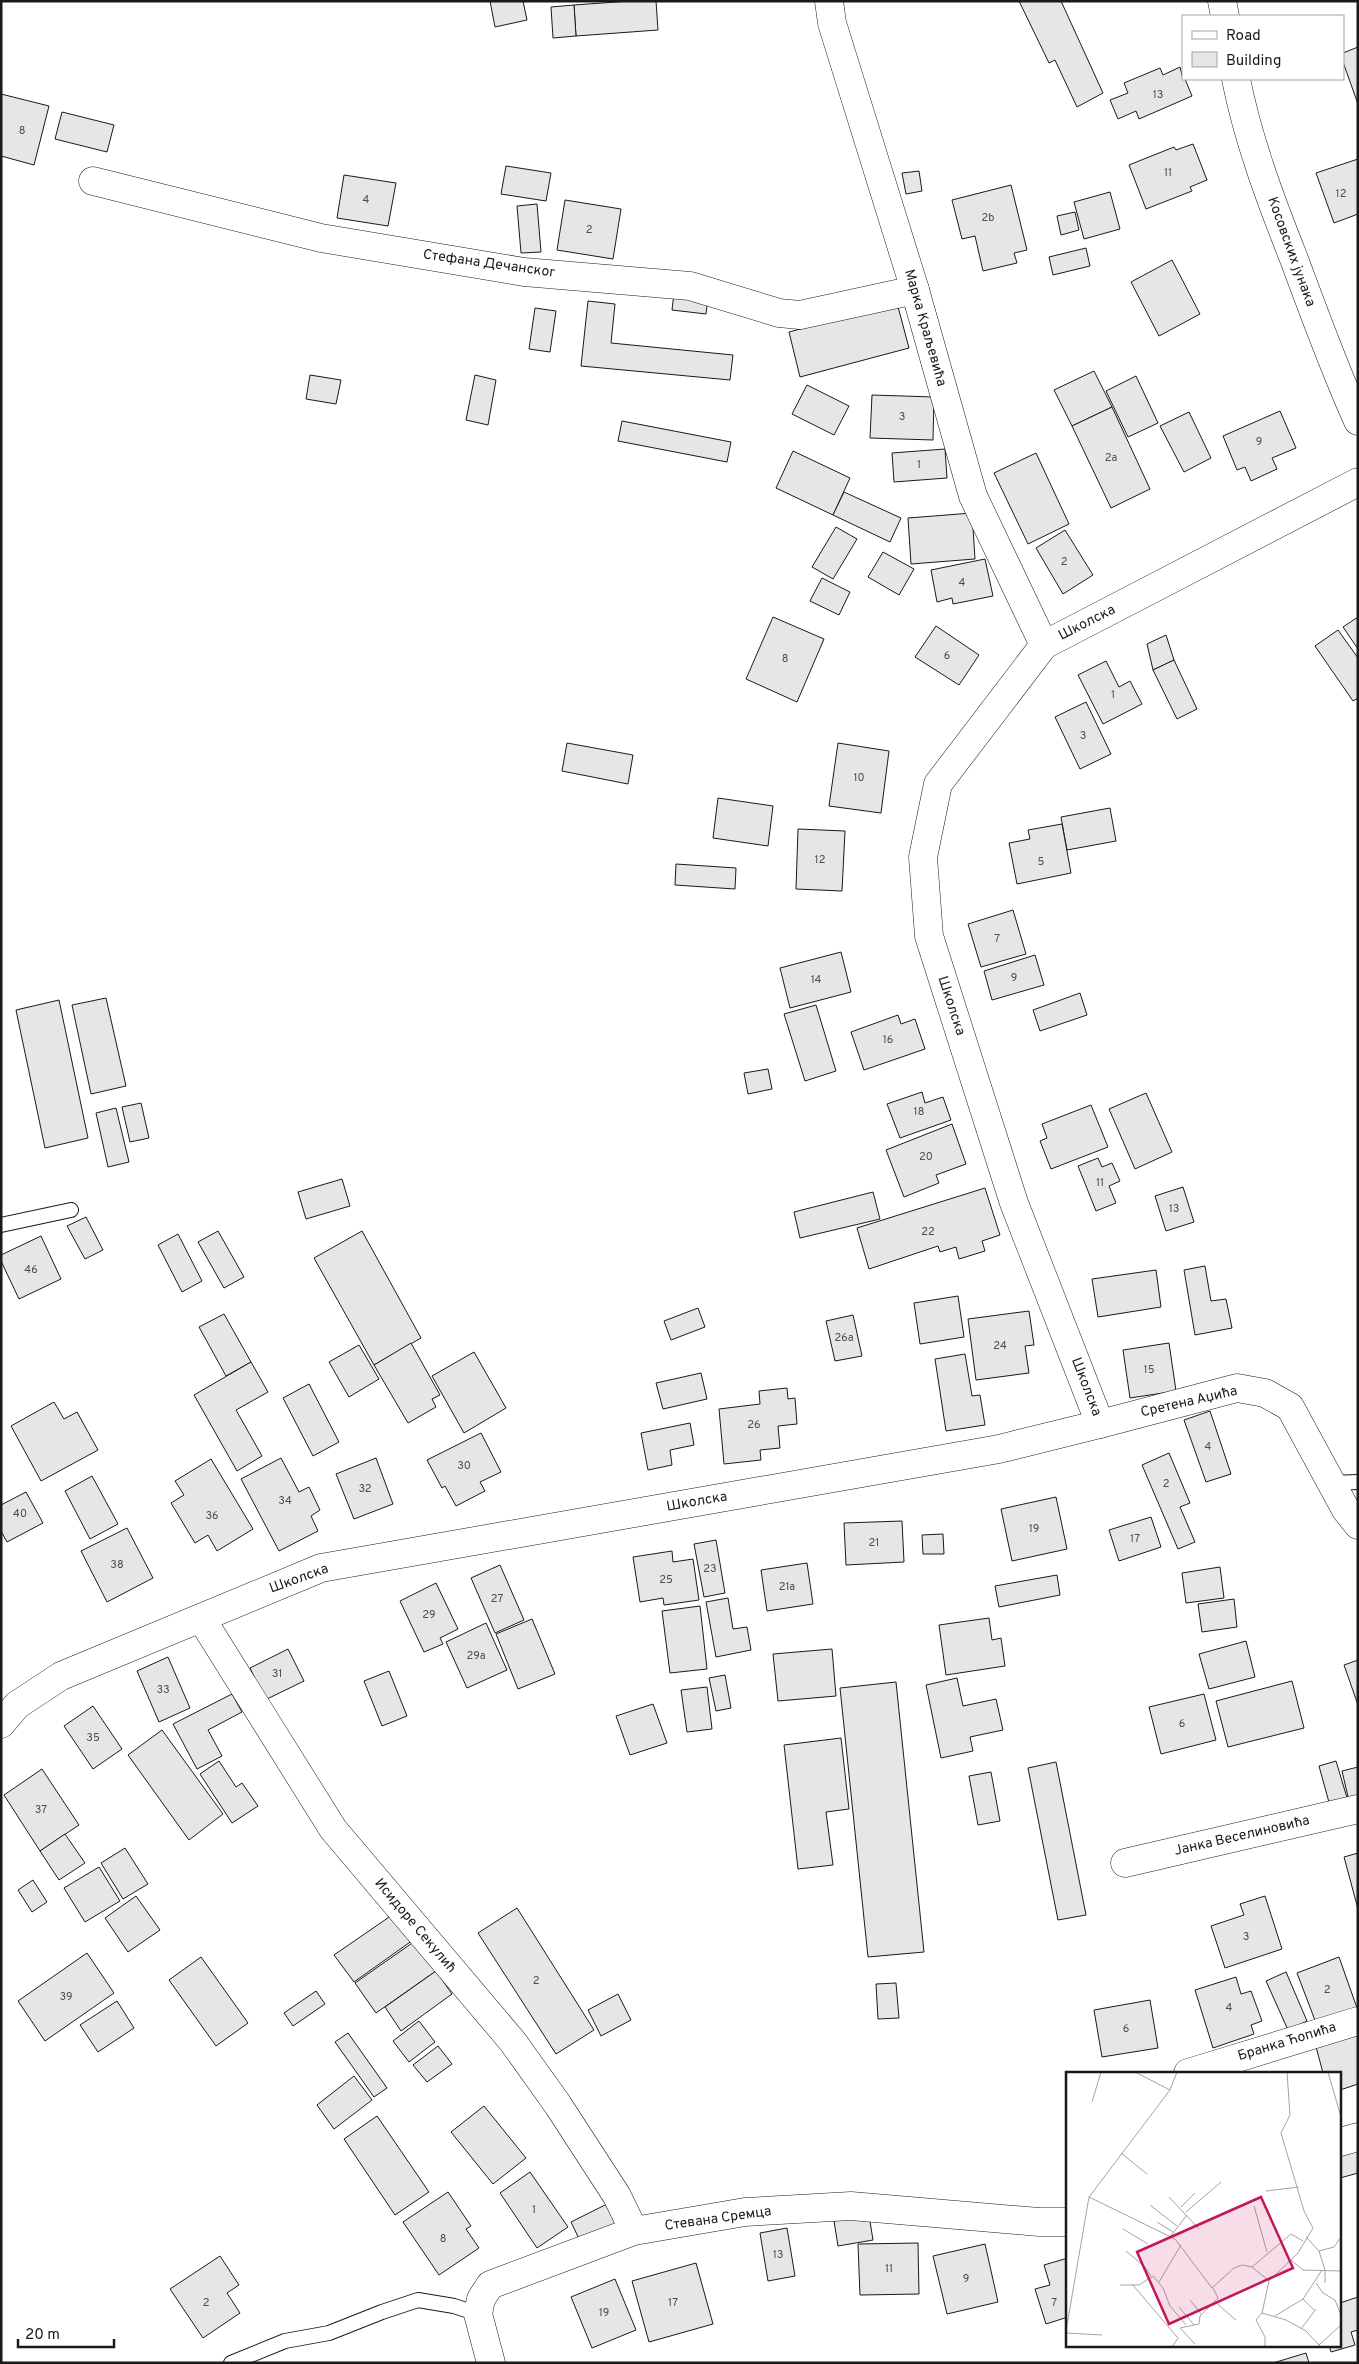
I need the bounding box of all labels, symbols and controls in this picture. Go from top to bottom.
legend [1182,15,1344,80]
text: Road [1226,27,1261,46]
text: Building [1226,52,1281,71]
house number: 13 [1153,88,1163,102]
house number: 8 [19,124,25,138]
house number: 11 [1164,166,1172,180]
house number: 12 [1336,187,1346,201]
house number: 4 [363,193,370,207]
street label: Косовских јунака [1263,195,1319,309]
house number: 2b [982,211,994,225]
house number: 2 [586,223,592,237]
street label: Стефана Дечанског [422,246,556,282]
street label: Марка Краљевића [900,267,950,389]
house number: 3 [899,410,905,424]
house number: 9 [1256,435,1262,449]
house number: 2a [1105,451,1117,465]
house number: 1 [917,458,921,472]
house number: 2 [1061,555,1067,569]
house number: 4 [959,576,966,590]
street label: Школска [1056,601,1118,645]
house number: 6 [944,649,950,663]
house number: 8 [782,652,788,666]
house number: 1 [1111,688,1115,702]
house number: 3 [1080,729,1086,743]
house number: 10 [853,771,865,785]
house number: 12 [815,853,825,867]
house number: 5 [1038,855,1045,869]
house number: 7 [994,932,1000,946]
house number: 9 [1011,971,1017,985]
house number: 14 [811,973,822,987]
street label: Школска [933,974,969,1038]
house number: 16 [883,1033,893,1047]
house number: 18 [914,1105,924,1119]
house number: 20 [919,1150,933,1164]
house number: 11 [1096,1176,1104,1190]
house number: 13 [1169,1202,1179,1216]
house number: 22 [921,1225,935,1239]
house number: 46 [24,1263,38,1277]
house number: 26a [834,1331,854,1345]
house number: 24 [993,1339,1007,1353]
street label: Школска [1067,1355,1105,1419]
house number: 15 [1144,1363,1155,1377]
street label: Сретена Аџића [1139,1383,1239,1421]
house number: 26 [747,1418,761,1432]
house number: 4 [1205,1440,1212,1454]
house number: 30 [457,1459,471,1473]
house number: 2 [1163,1477,1169,1491]
house number: 32 [358,1482,372,1496]
street label: Школска [665,1488,729,1516]
house number: 34 [278,1494,292,1508]
house number: 40 [13,1507,27,1521]
house number: 36 [205,1509,219,1523]
house number: 19 [1029,1522,1039,1536]
house number: 17 [1130,1532,1140,1546]
house number: 21 [869,1536,879,1550]
house number: 38 [110,1558,124,1572]
street label: Школска [267,1561,331,1597]
house number: 23 [703,1562,717,1576]
house number: 25 [659,1573,673,1587]
house number: 21a [779,1580,795,1594]
house number: 27 [491,1592,503,1606]
house number: 29 [422,1608,436,1622]
house number: 29a [466,1649,486,1663]
house number: 31 [272,1667,282,1681]
house number: 33 [156,1683,170,1697]
house number: 6 [1179,1717,1185,1731]
house number: 35 [86,1731,100,1745]
house number: 37 [35,1803,47,1817]
street label: Јанка Веселиновића [1173,1812,1311,1860]
street label: Исидоре Секулић [370,1875,460,1977]
house number: 3 [1243,1930,1249,1944]
house number: 2 [533,1974,539,1988]
house number: 2 [1324,1983,1330,1997]
house number: 39 [60,1990,72,2004]
house number: 4 [1226,2001,1233,2015]
street label: Бранка Ћопића [1236,2019,1338,2065]
house number: 6 [1123,2022,1129,2036]
inset map [1066,2072,1342,2346]
house number: 1 [532,2203,536,2217]
street label: Стевана Сремца [663,2203,773,2235]
house number: 8 [440,2232,446,2246]
house number: 13 [773,2248,783,2262]
house number: 11 [885,2262,893,2276]
house number: 9 [963,2272,969,2286]
house number: 2 [203,2296,209,2310]
house number: 17 [668,2296,678,2310]
house number: 7 [1051,2296,1057,2310]
house number: 19 [599,2306,609,2320]
scale bar [18,2316,114,2348]
text: 20 m [25,2326,60,2345]

